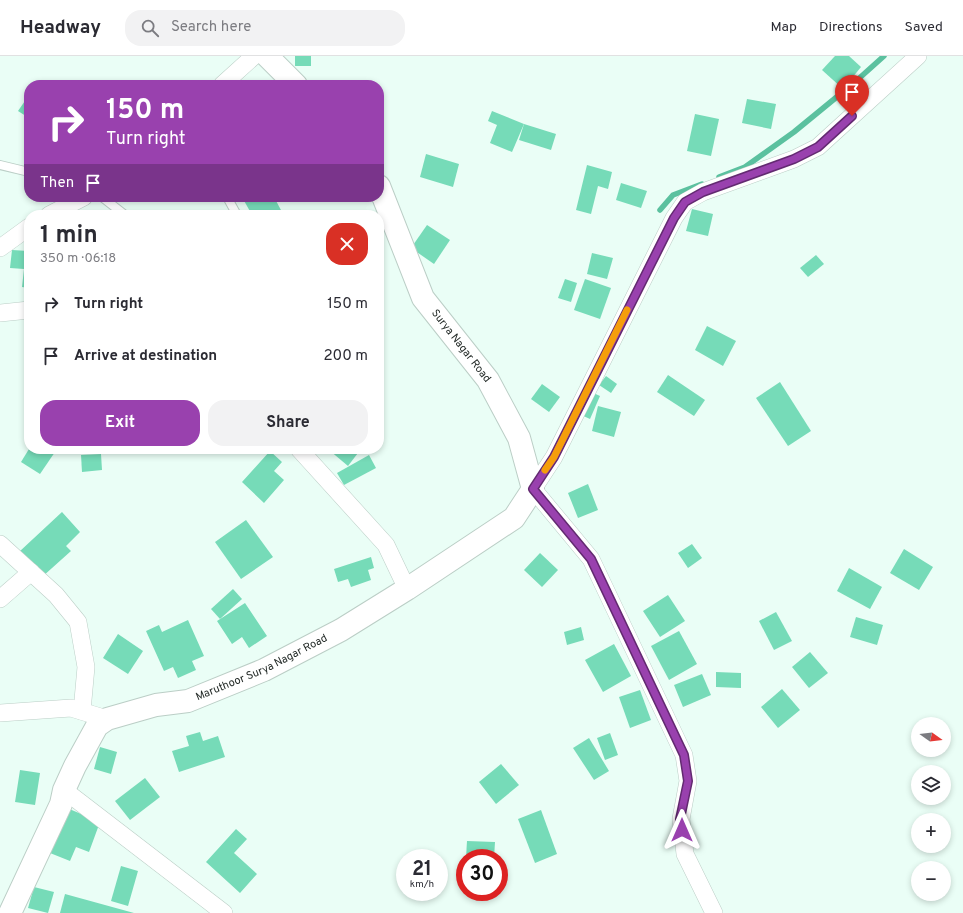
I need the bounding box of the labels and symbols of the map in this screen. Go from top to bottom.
pin [835,75,869,116]
street label: Surya Nagar Road [428,307,494,385]
street label: Maruthoor Surya Nagar Road [194,631,330,704]
north arrow [911,717,951,757]
position arrow [661,809,703,851]
speed limit sign: 30 [456,849,508,901]

